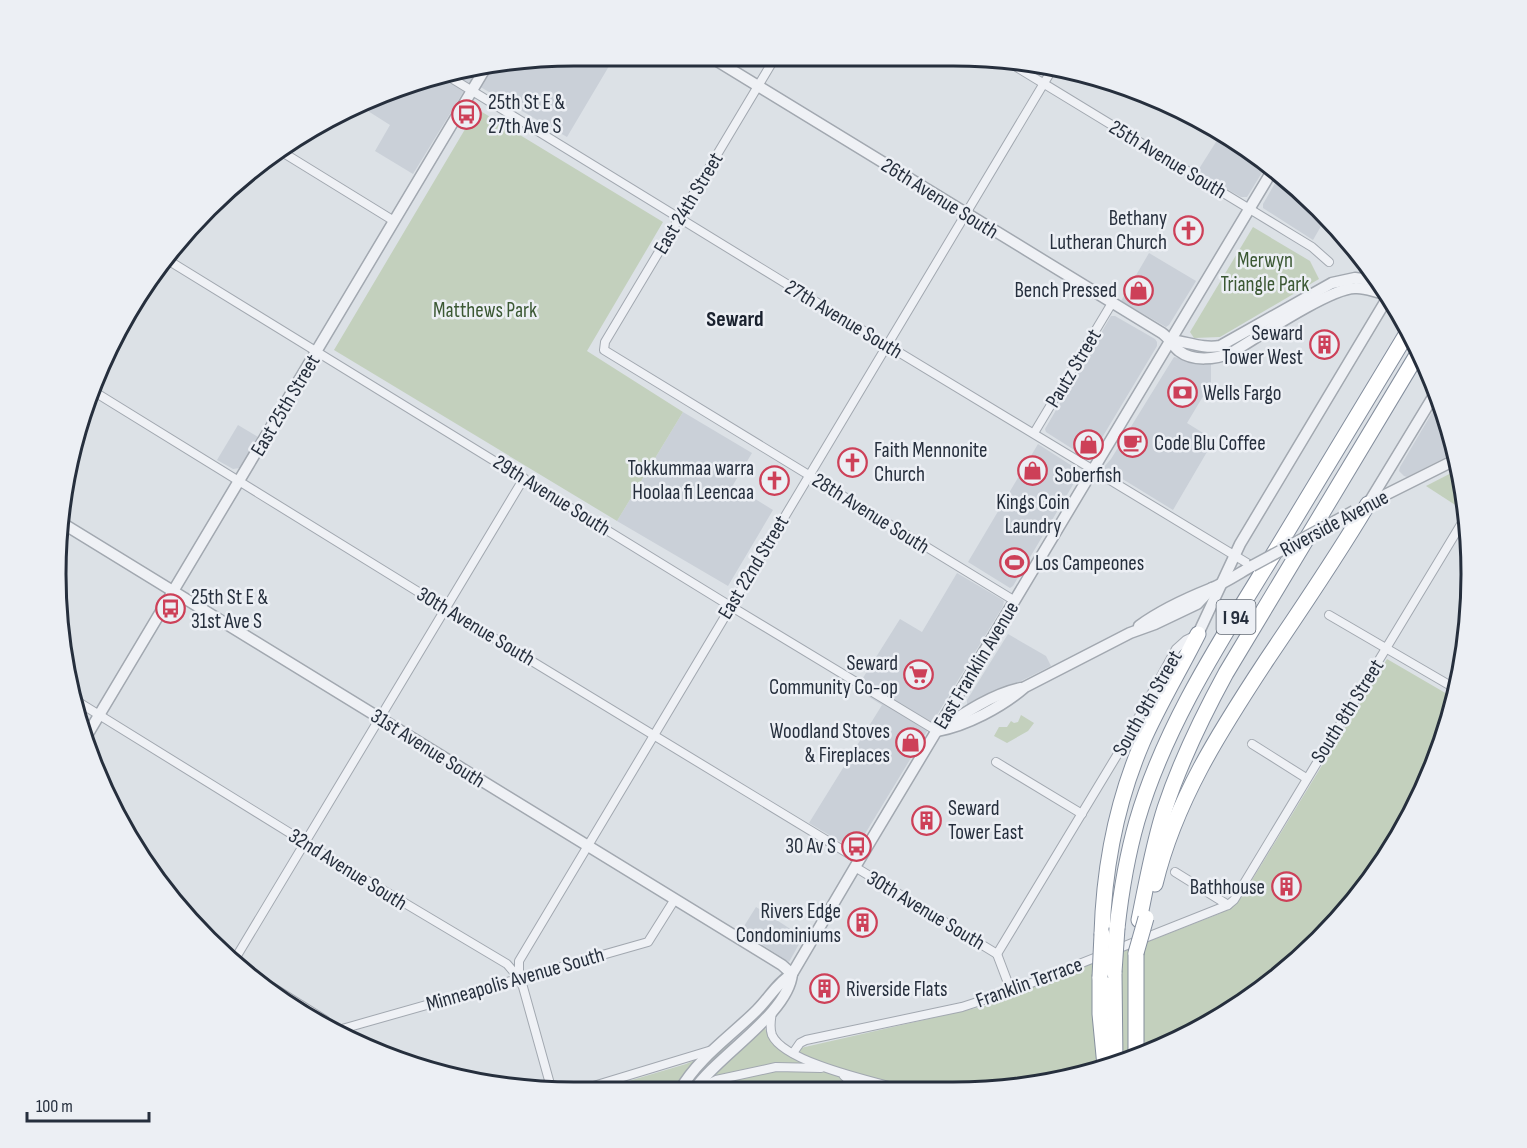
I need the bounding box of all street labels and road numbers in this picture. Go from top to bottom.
street label: 25th Avenue South [1105,115,1231,204]
street label: East 24th Street [648,148,729,259]
street label: 26th Avenue South [877,153,1003,244]
street label: 27th Avenue South [780,275,907,364]
street label: Pautz Street [1040,324,1107,412]
street label: East 25th Street [245,350,325,460]
street label: 29th Avenue South [489,449,615,541]
street label: 28th Avenue South [808,468,934,559]
street label: Riverside Avenue [1276,484,1393,562]
street label: East 22nd Street [713,511,794,624]
street label: 30th Avenue South [412,581,539,672]
street label: East Franklin Avenue [929,597,1024,734]
road number: I 94 [1216,600,1256,634]
street label: South 9th Street [1107,646,1188,760]
street label: South 8th Street [1306,655,1389,768]
street label: 31st Avenue South [366,703,489,793]
street label: 32nd Avenue South [284,823,412,916]
street label: 30th Avenue South [862,865,989,956]
street label: Minneapolis Avenue South [423,942,607,1017]
street label: Franklin Terrace [973,952,1086,1013]

